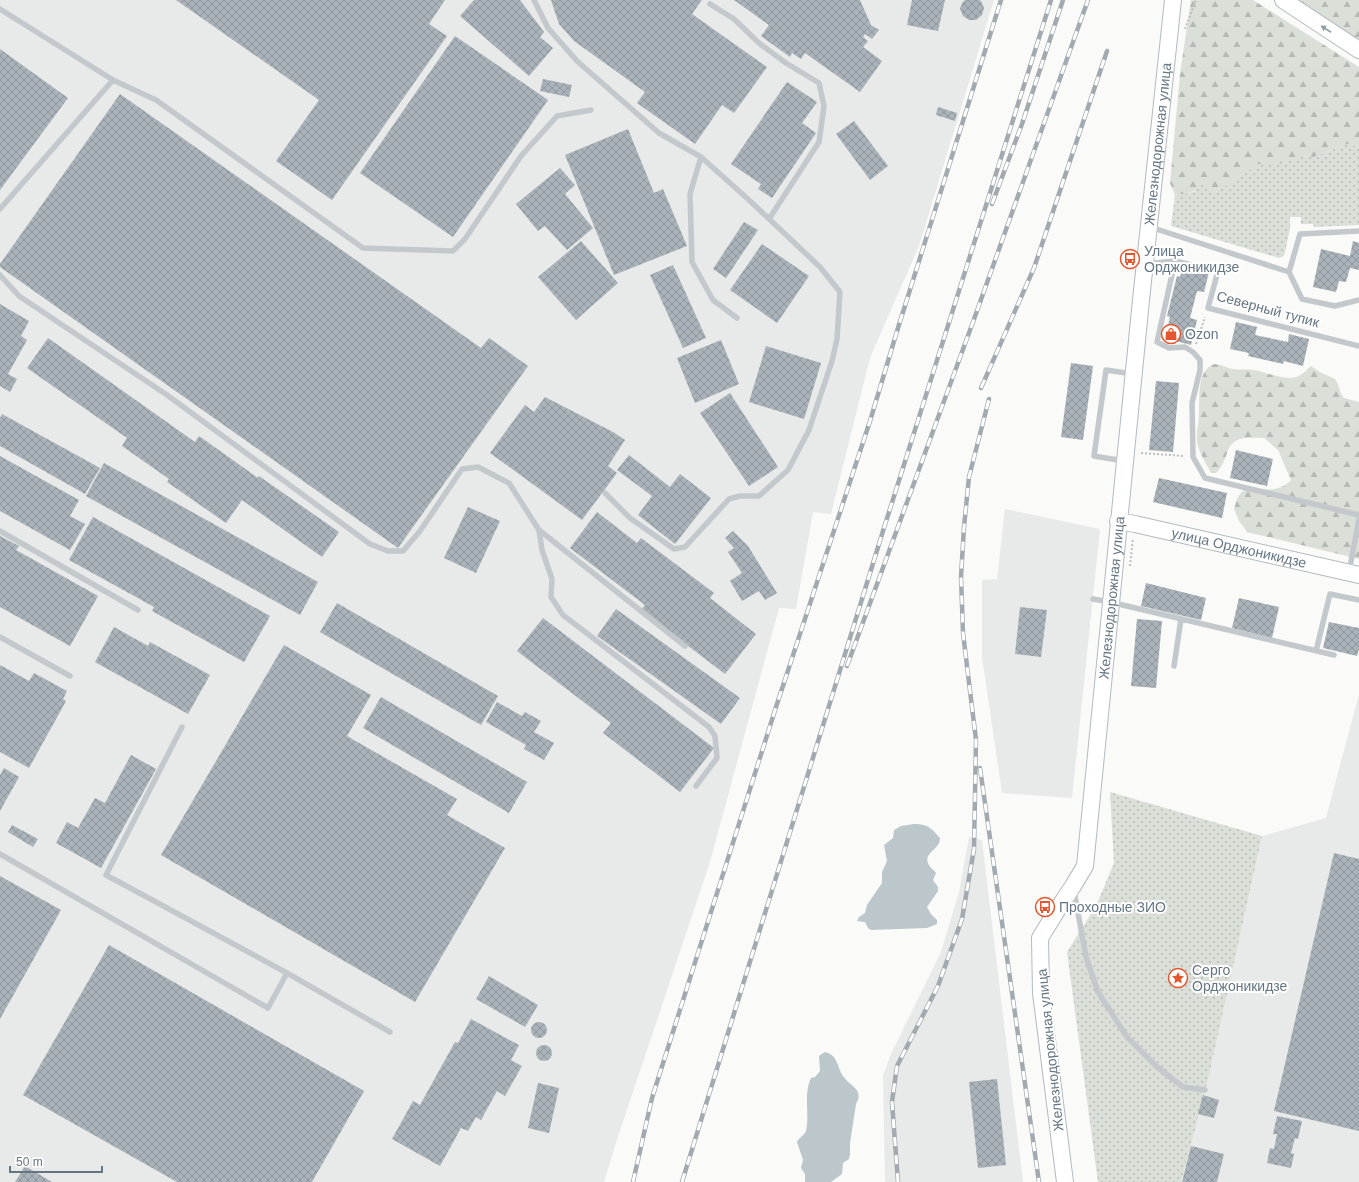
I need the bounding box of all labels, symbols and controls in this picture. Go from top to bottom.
one-way arrow [1320,25,1332,32]
street label: Железнодорожная улица [1141,62,1174,226]
place label: Улица Орджоникидзе [1144,243,1240,275]
bus stop icon: Улица Орджоникидзе [1119,248,1141,270]
street label: Северный тупик [1215,288,1322,331]
shop icon: Ozon [1160,323,1182,345]
place label: Ozon [1185,326,1218,342]
street label: Железнодорожная улица [1096,515,1128,680]
street label: улица Орджоникидзе [1170,525,1308,571]
bus stop icon: Проходные ЗИО [1034,896,1056,918]
place label: Проходные ЗИО [1059,899,1166,915]
place label: Серго Орджоникидзе [1192,962,1288,994]
place icon: Серго Орджоникидзе [1167,967,1189,989]
street label: Железнодорожная улица [1033,968,1067,1132]
scale bar [10,1148,102,1174]
text: 50 m [16,1155,43,1169]

